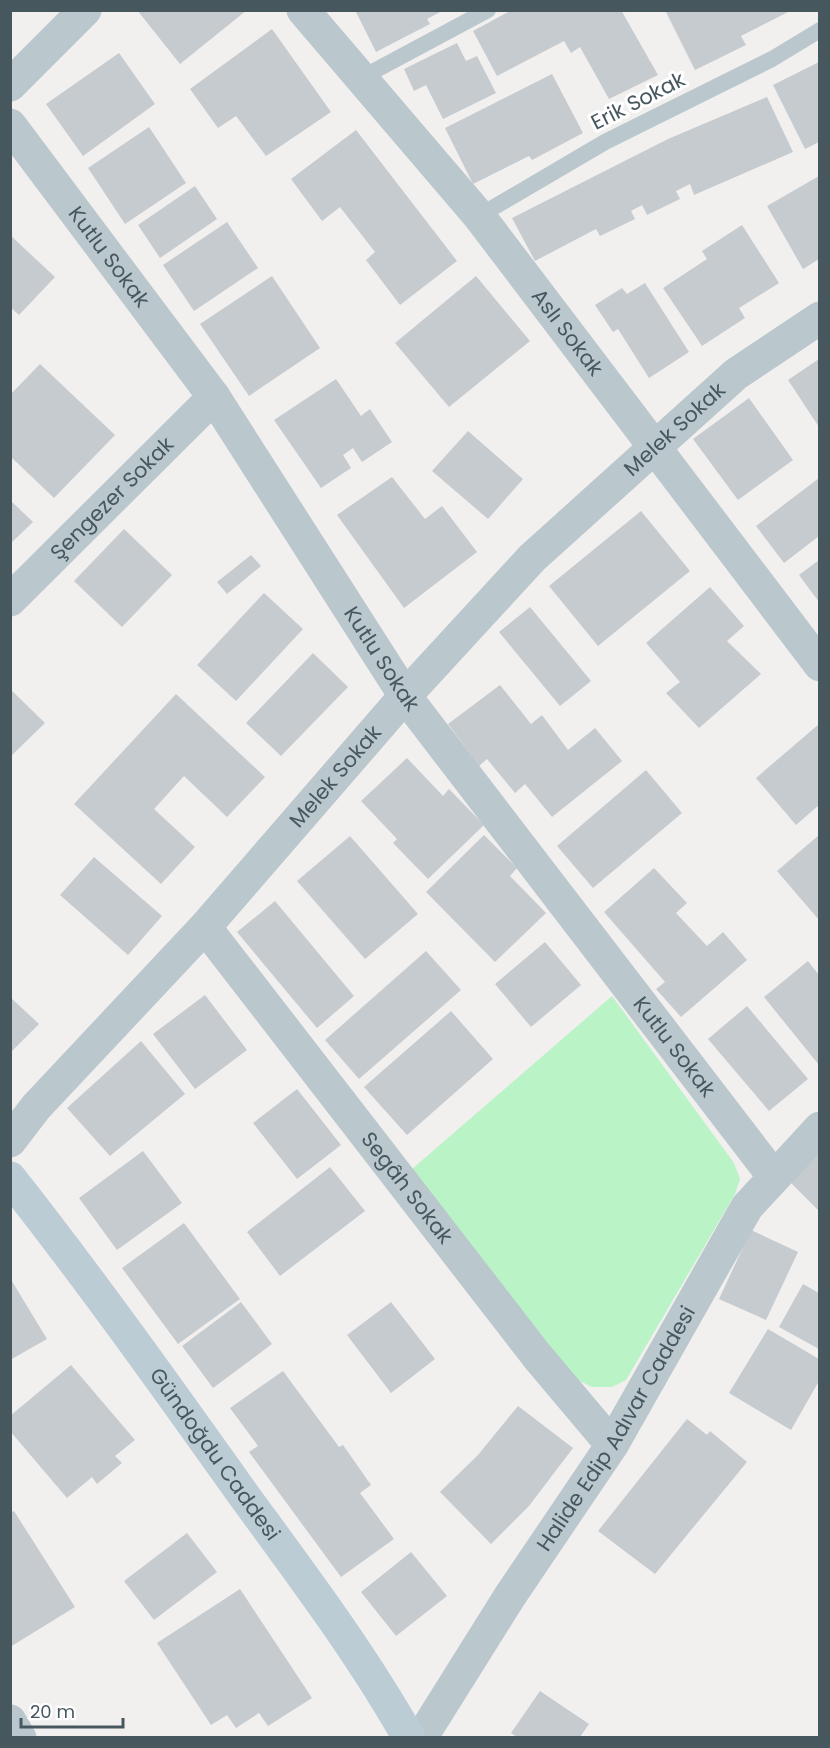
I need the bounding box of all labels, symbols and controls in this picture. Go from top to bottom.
street label: Erik Sokak [586,64,690,137]
street label: Kutlu Sokak [62,200,157,313]
street label: Aslı Sokak [525,282,610,382]
street label: Melek Sokak [617,375,732,482]
street label: Şengezer Sokak [43,430,180,566]
street label: Kutlu Sokak [337,601,427,717]
street label: Melek Sokak [282,718,388,834]
street label: Kutlu Sokak [627,990,723,1103]
street label: Segâh Sokak [355,1126,460,1250]
street label: Halide Edip Adıvar Caddesi [529,1300,702,1557]
street label: Gündoğdu Caddesi [143,1362,287,1546]
scale bar [21,1691,123,1729]
text: 20 m [30,1699,75,1724]

